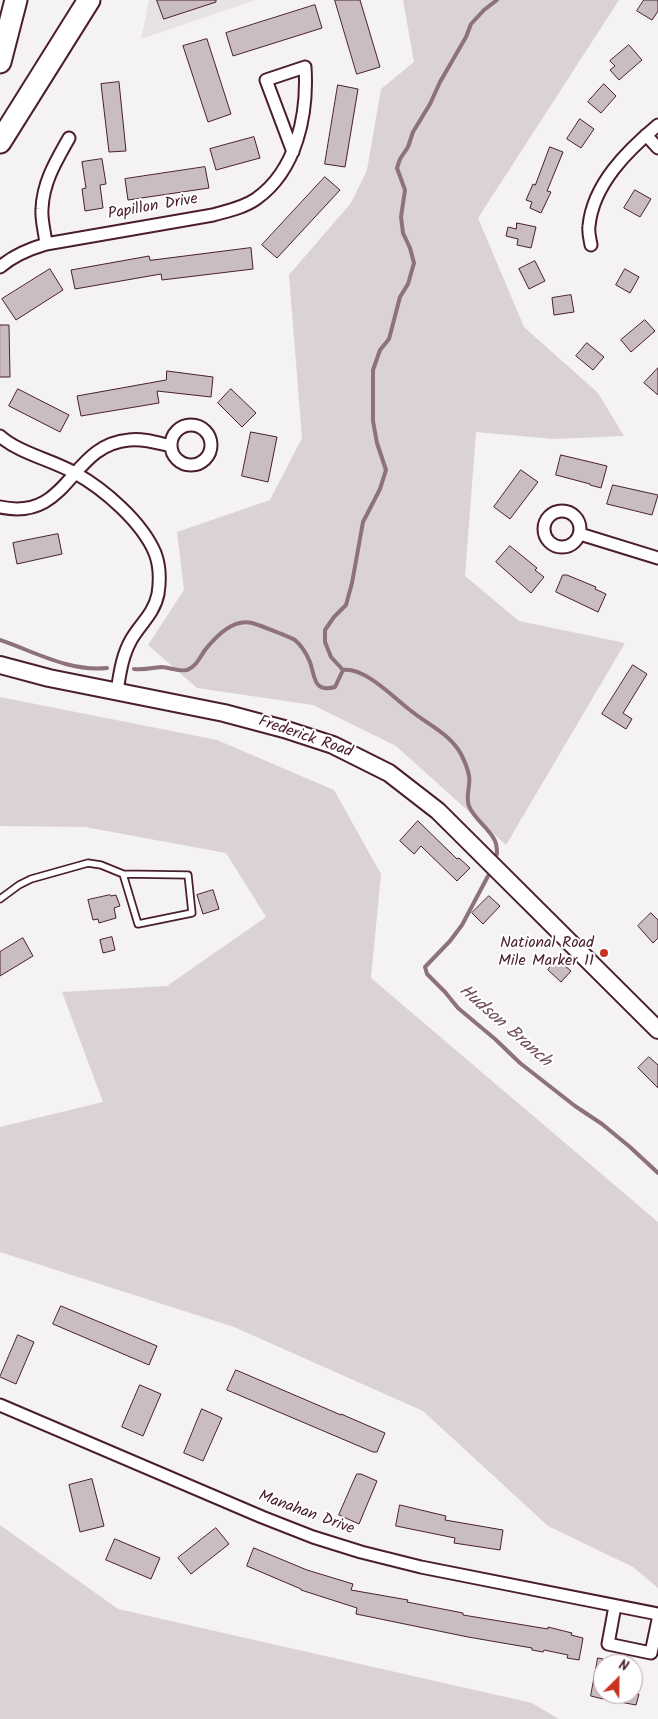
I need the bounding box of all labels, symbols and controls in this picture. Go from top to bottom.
street label: Papillon Drive [106,191,200,225]
street label: Frederick Road [255,713,355,763]
place label: National Road Mile Marker 11 [498,934,594,972]
marker: National Road Mile Marker 11 [598,947,610,959]
water label: Hudson Branch [453,981,555,1073]
street label: Manahan Drive [255,1488,357,1540]
north arrow [593,1654,643,1704]
text: N [615,1654,632,1678]

